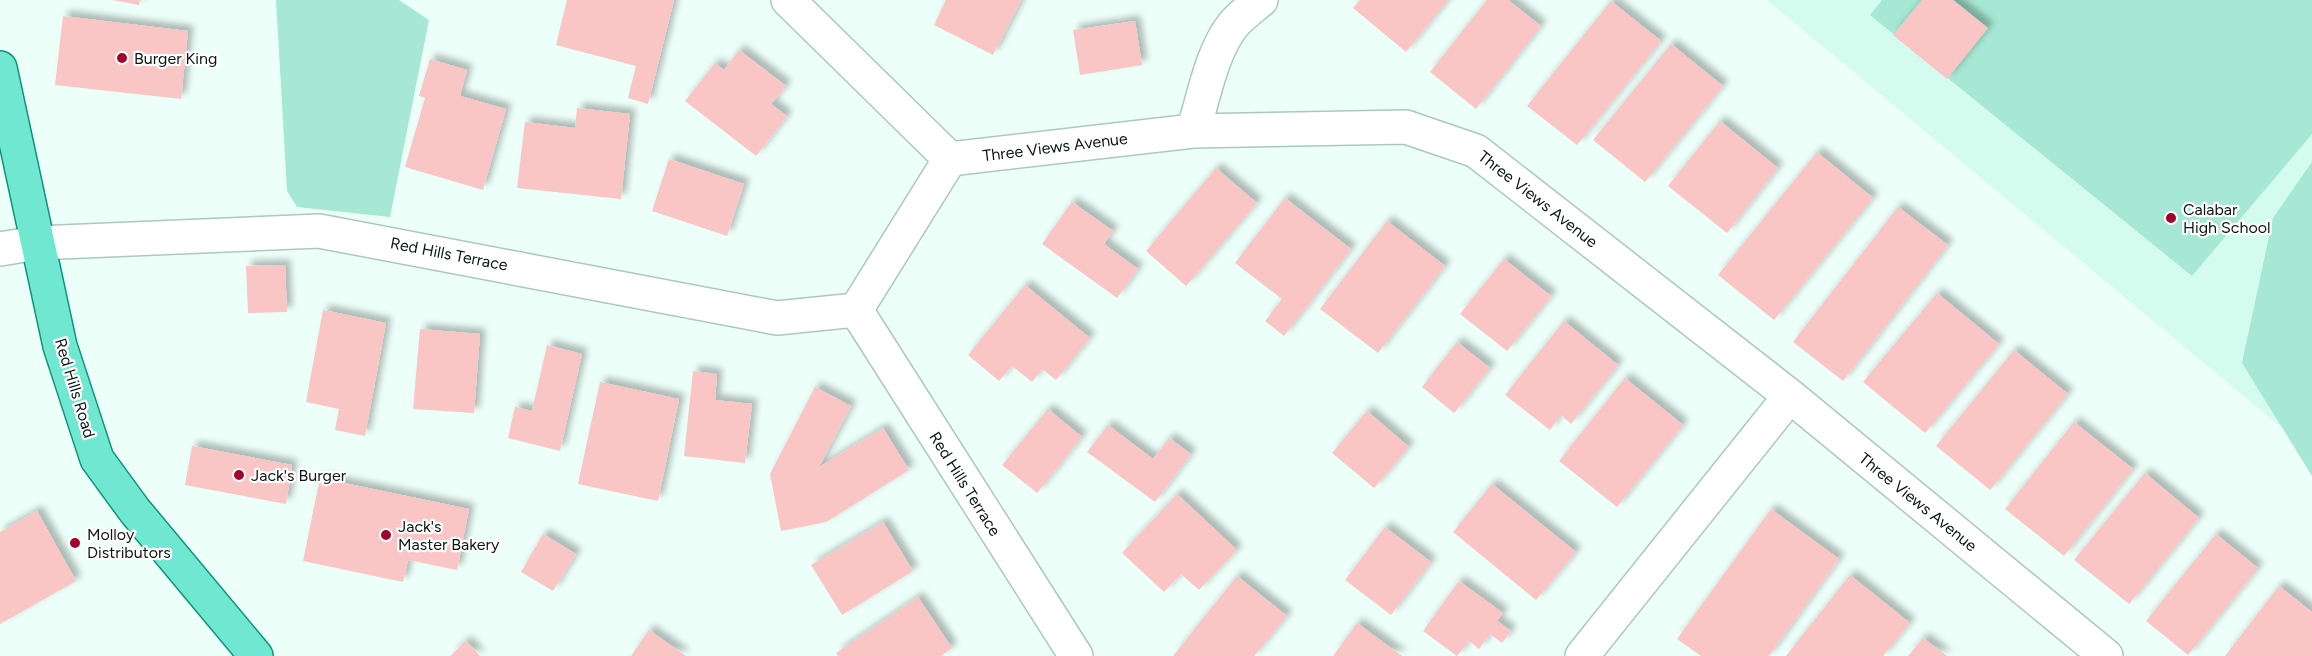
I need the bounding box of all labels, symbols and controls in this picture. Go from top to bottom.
place label: Burger King [134,49,217,68]
marker: Burger King [115,51,129,65]
street label: Three Views Avenue [981,129,1129,165]
street label: Three Views Avenue [1475,147,1602,252]
place label: Calabar High School [2183,200,2271,237]
marker: Calabar High School [2164,211,2178,225]
street label: Red Hills Terrace [389,233,510,275]
street label: Red Hills Road [51,336,99,440]
street label: Red Hills Terrace [925,428,1005,540]
street label: Three Views Avenue [1855,449,1981,555]
place label: Jack's Burger [251,466,347,485]
marker: Jack's Burger [232,468,246,482]
place label: Jack's Master Bakery [398,517,500,554]
place label: Molloy Distributors [87,525,171,562]
marker: Jack's Master Bakery [379,528,393,542]
marker: Molloy Distributors [68,536,82,550]

